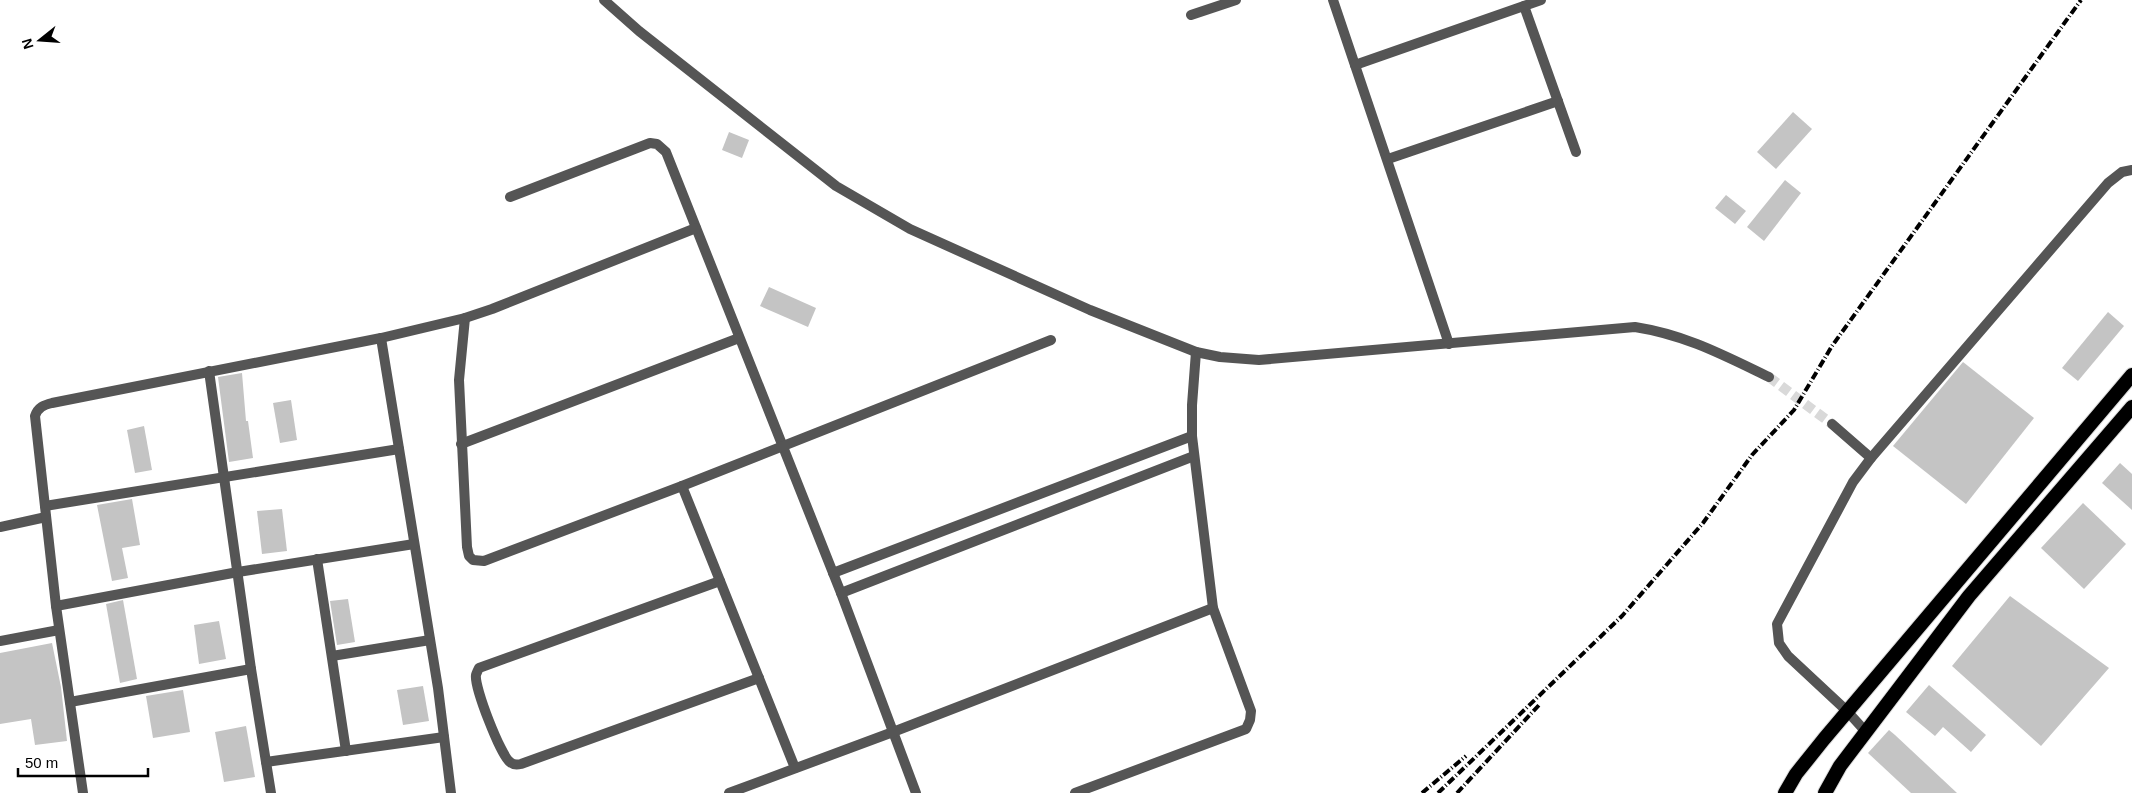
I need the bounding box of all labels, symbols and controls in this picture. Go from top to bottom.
north arrow [15,15,65,65]
text: N [18,37,37,51]
scale bar [18,746,148,778]
text: 50 m [25,754,58,771]

